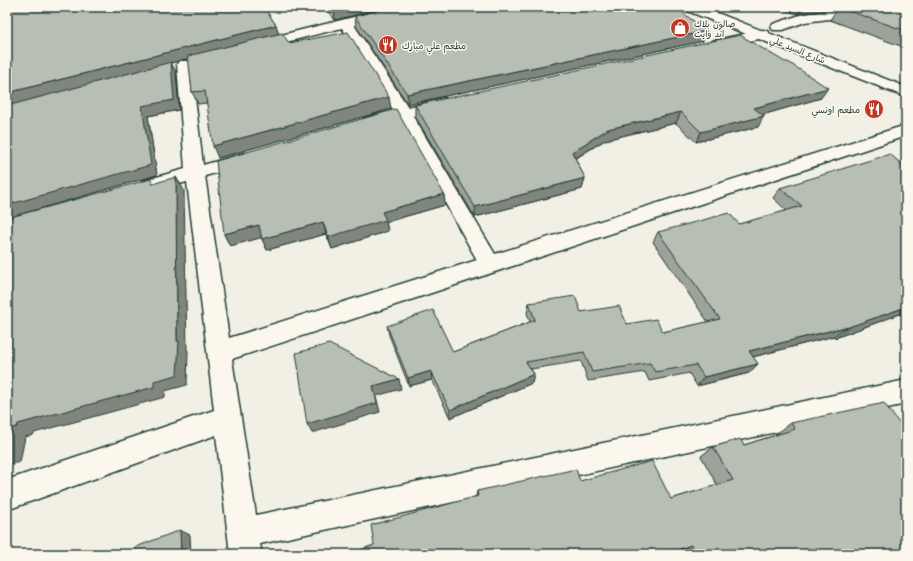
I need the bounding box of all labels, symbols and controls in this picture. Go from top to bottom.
place label: صالون بلاك اند وايت [694,16,735,40]
shop icon: صالون بلاك اند وايت [669,17,691,39]
street label: شارع السيد علي [767,32,828,69]
restaurant icon: مطعم علي مبارك [377,34,399,56]
place label: مطعم علي مبارك [402,38,466,55]
restaurant icon: مطعم اونسي [863,98,885,120]
place label: مطعم اونسي [812,102,860,119]

